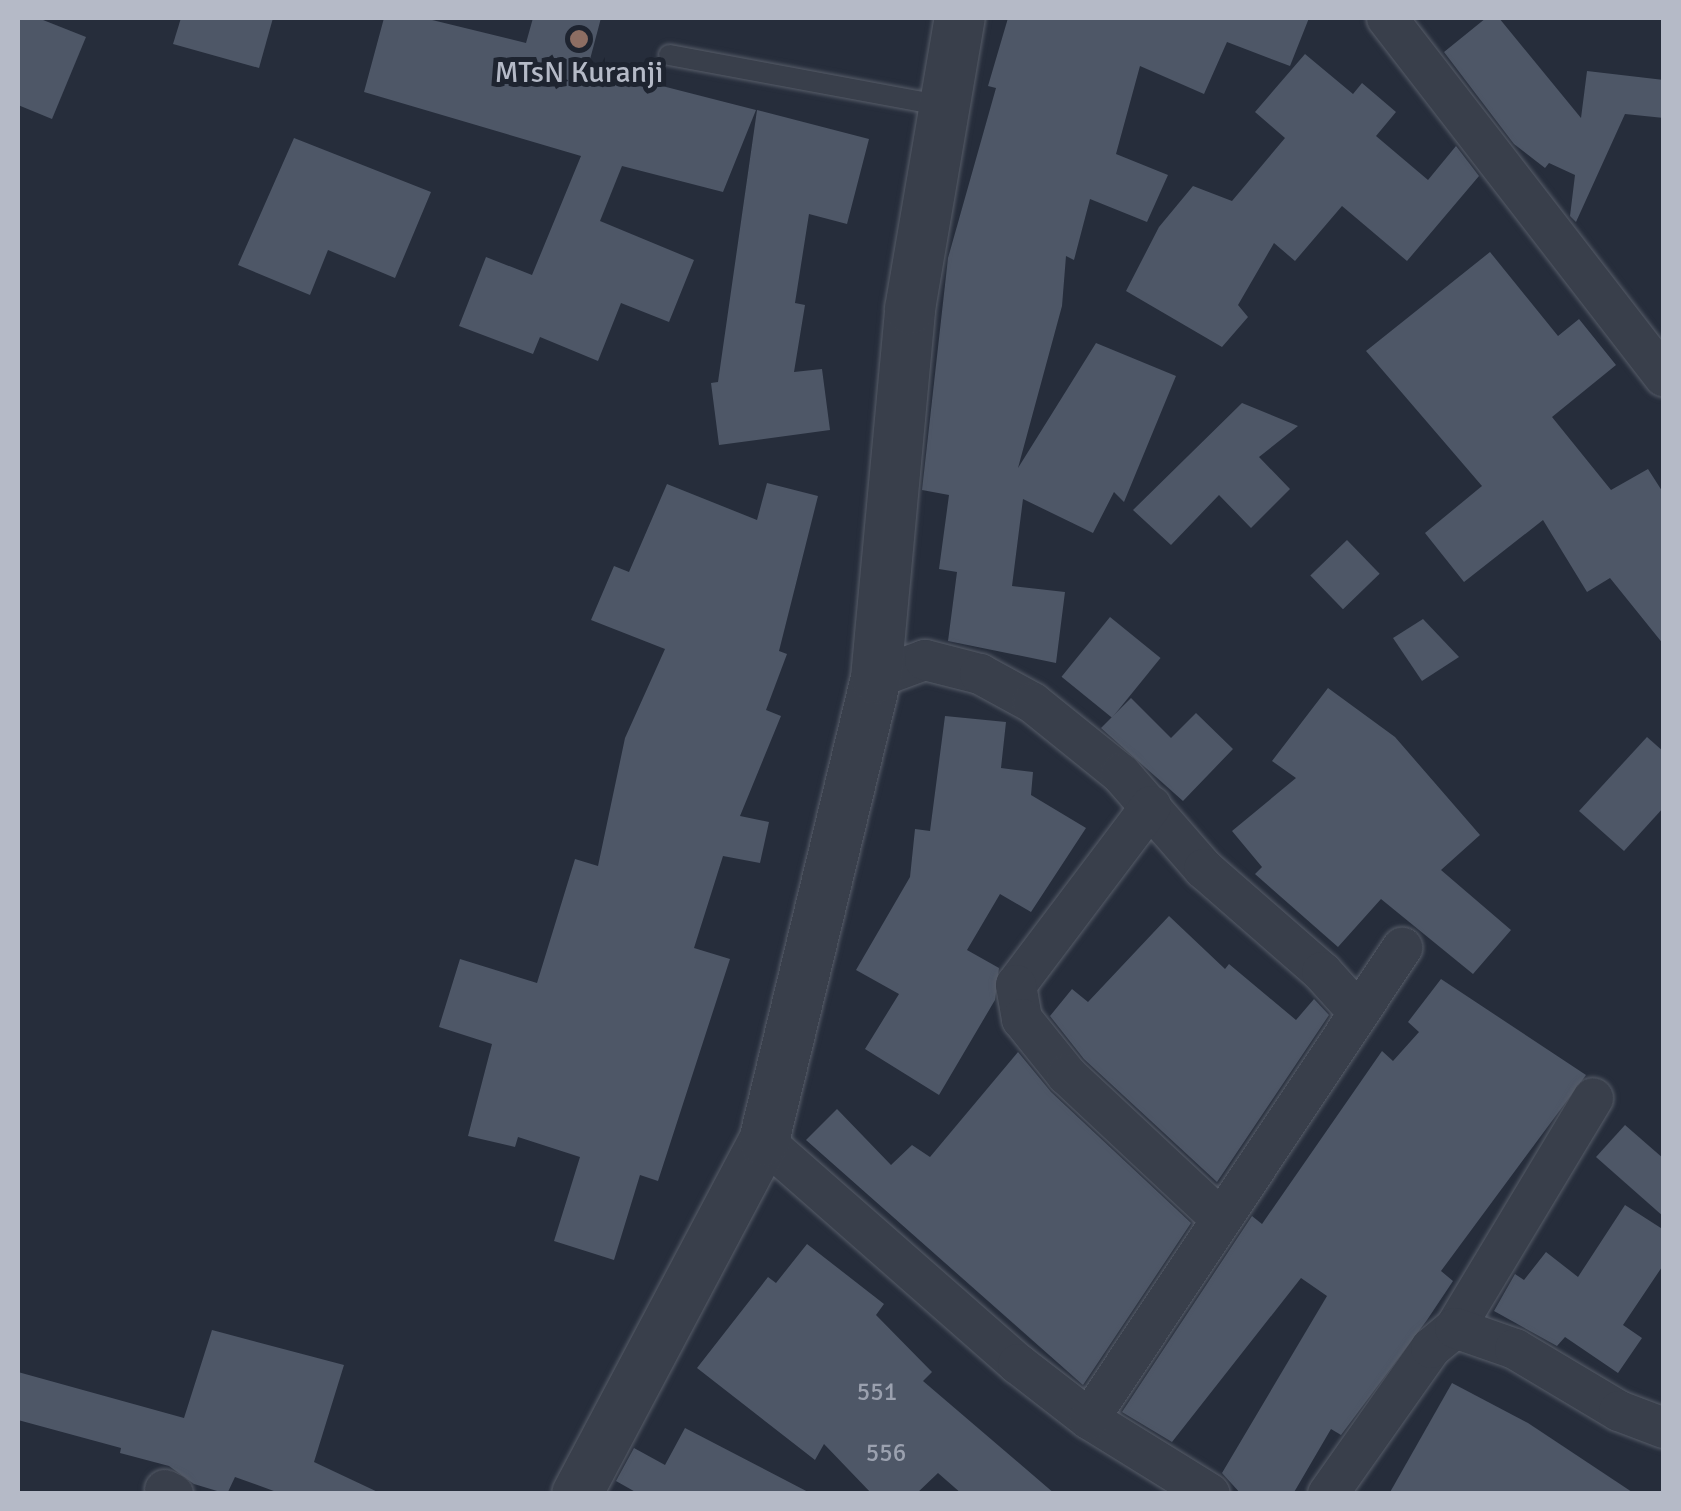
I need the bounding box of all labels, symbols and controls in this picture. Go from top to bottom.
marker: MTsN Kuranji [568,28,590,50]
place label: MTsN Kuranji [495,55,663,91]
house number: 551 [857,1377,897,1407]
house number: 556 [866,1438,906,1468]

